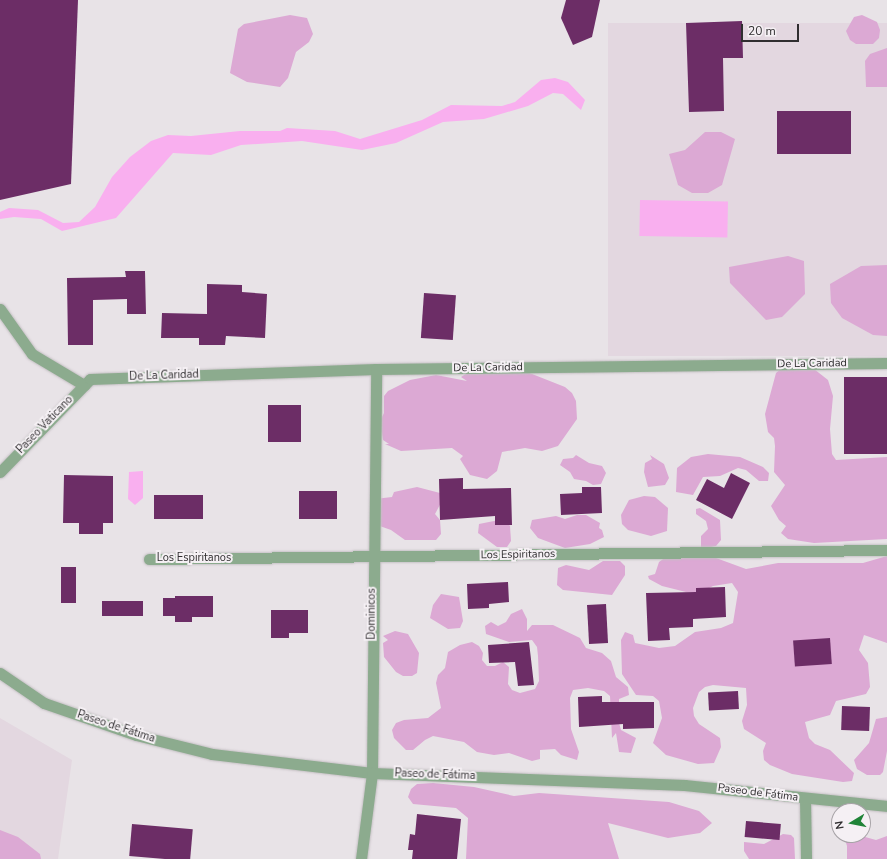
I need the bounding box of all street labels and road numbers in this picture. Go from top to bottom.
street label: De La Caridad [777,357,847,371]
street label: De La Caridad [453,361,523,375]
street label: De La Caridad [129,368,199,384]
street label: Paseo Vaticano [14,393,76,457]
street label: Los Espiritanos [481,548,555,562]
street label: Los Espiritanos [157,551,231,565]
street label: Dominicos [365,588,379,640]
street label: Paseo de Fátima [75,708,157,746]
street label: Paseo de Fátima [394,767,476,783]
street label: Paseo de Fátima [717,782,799,804]

